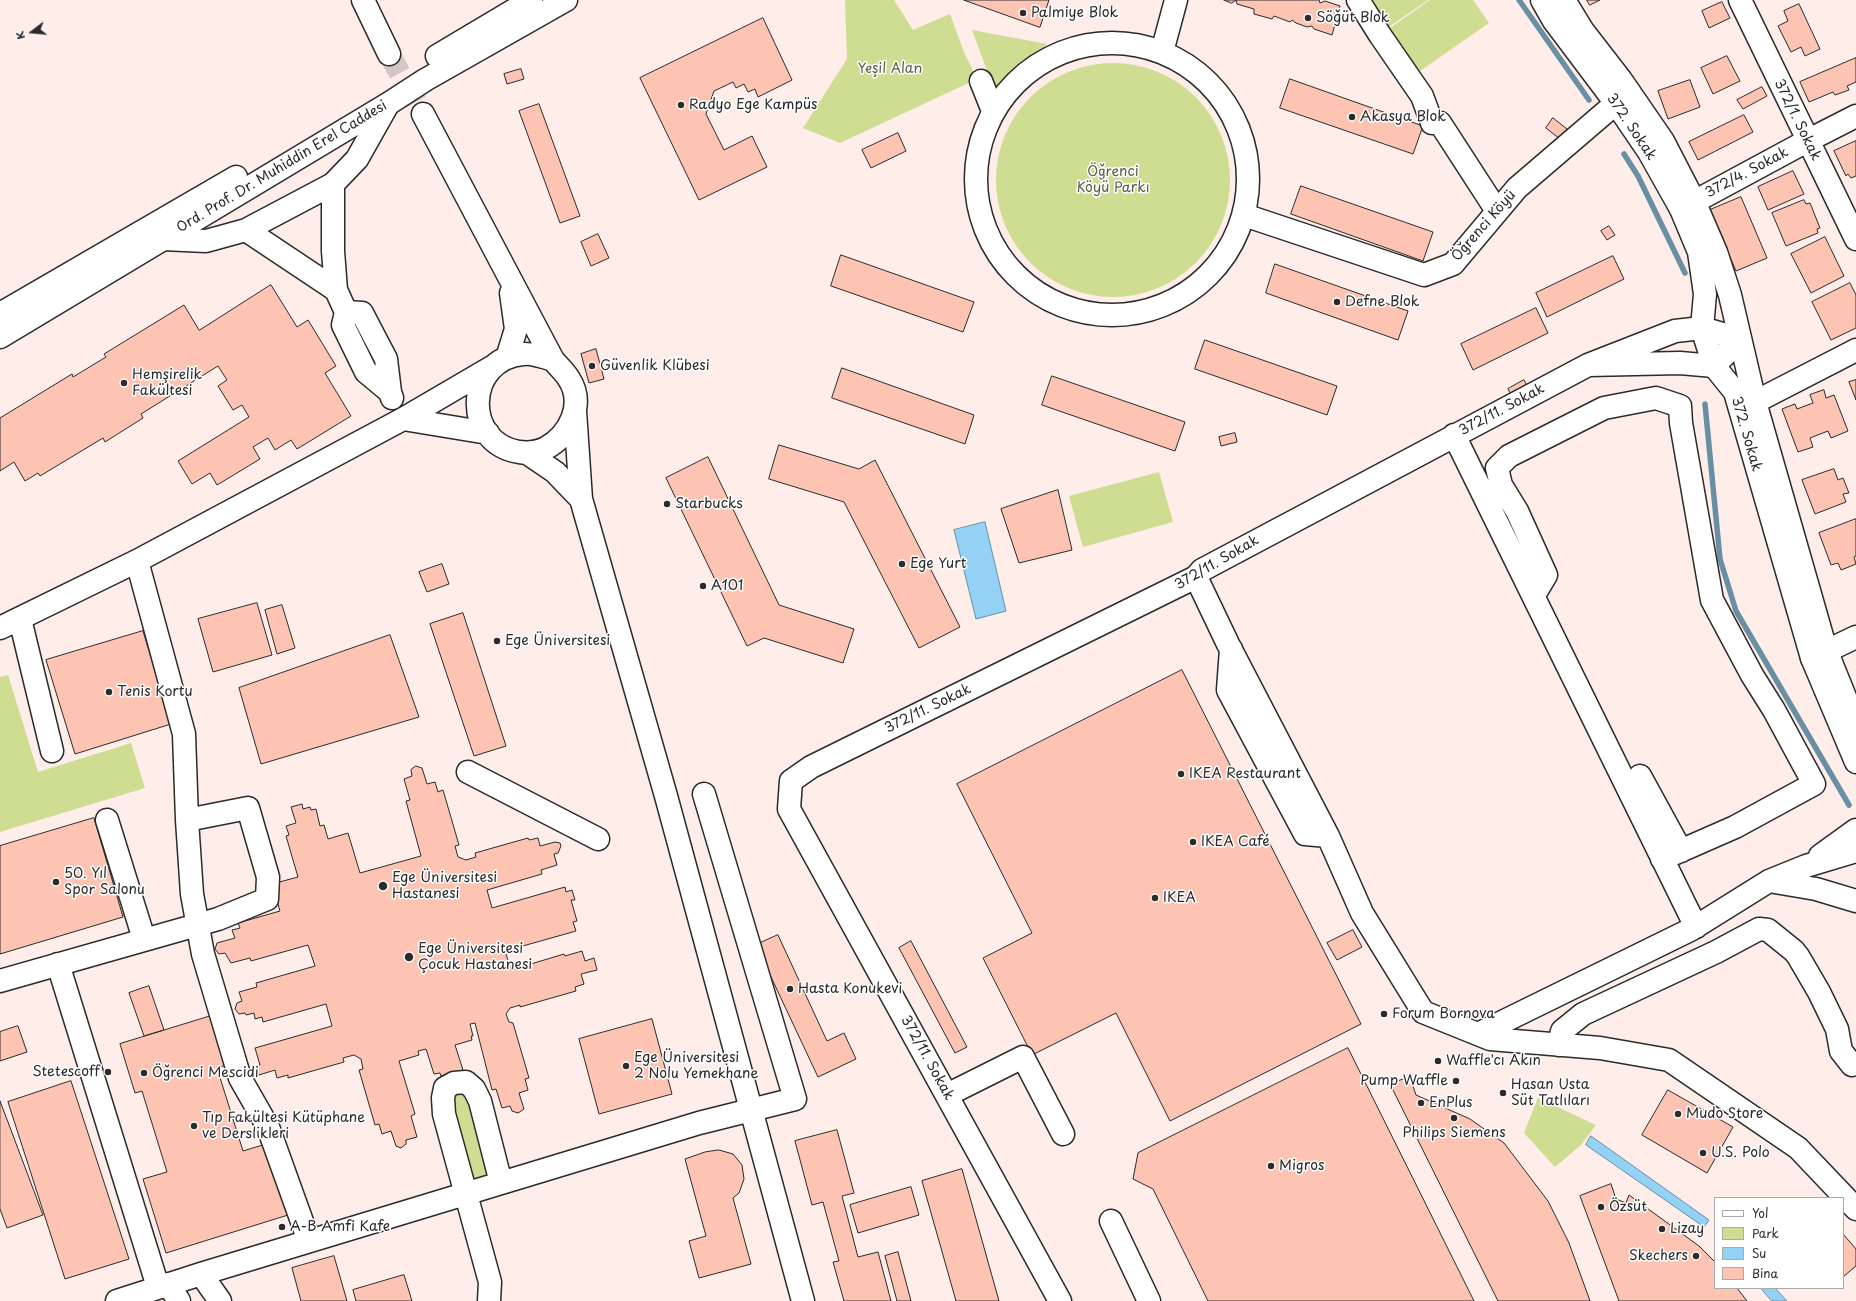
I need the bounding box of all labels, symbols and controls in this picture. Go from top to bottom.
place label: Palmiye Blok [1031,5,1118,21]
marker: Palmiye Blok [1018,8,1028,18]
place label: Söğüt Blok [1316,10,1390,26]
north arrow [12,12,52,52]
marker: Söğüt Blok [1303,13,1313,23]
text: K [11,29,29,42]
park label: Yeşil Alan [858,61,922,77]
street label: 372/1. Sokak [1770,77,1824,163]
street label: 372. Sokak [1602,90,1660,164]
street label: Ord. Prof. Dr. Muhiddin Erel Caddesi [174,97,390,237]
place label: Radyo Ege Kampüs [689,97,817,113]
marker: Radyo Ege Kampüs [676,100,686,110]
place label: Akasya Blok [1360,109,1446,125]
marker: Akasya Blok [1347,112,1357,122]
street label: 372/4. Sokak [1703,144,1791,202]
park label: Öğrenci Köyü Parkı [1076,164,1150,196]
street label: Öğrenci Köyü [1449,187,1519,265]
place label: Defne Blok [1345,294,1420,310]
marker: Defne Blok [1332,297,1342,307]
place label: Güvenlik Klübesi [600,358,710,374]
marker: Güvenlik Klübesi [587,361,597,371]
place label: Hemşirelik Fakültesi [132,367,202,400]
marker: Hemşirelik Fakültesi [119,378,129,388]
street label: 372/11. Sokak [1457,381,1547,439]
street label: 372. Sokak [1727,395,1765,473]
place label: Starbucks [675,496,743,512]
marker: Starbucks [662,499,672,509]
street label: 372/11. Sokak [1172,532,1262,594]
place label: Ege Yurt [910,556,966,572]
marker: Ege Yurt [897,559,907,569]
place label: A101 [711,578,743,594]
marker: A101 [698,581,708,591]
place label: Ege Üniversitesi [505,633,610,649]
marker: Ege Üniversitesi [492,636,502,646]
street label: 372/11. Sokak [882,681,974,737]
place label: Tenis Kortu [117,684,193,700]
marker: Tenis Kortu [104,687,114,697]
place label: IKEA Restaurant [1189,766,1301,782]
marker: IKEA Restaurant [1176,769,1186,779]
place label: IKEA Café [1201,834,1270,850]
marker: IKEA Café [1188,837,1198,847]
place label: 50. Yıl Spor Salonu [64,866,145,898]
place label: Ege Üniversitesi Hastanesi [392,870,497,902]
marker: 50. Yıl Spor Salonu [51,877,61,887]
marker: Ege Üniversitesi Hastanesi [377,880,389,892]
place label: IKEA [1163,890,1196,906]
marker: IKEA [1150,893,1160,903]
place label: Ege Üniversitesi Çocuk Hastanesi [418,941,532,974]
marker: Ege Üniversitesi Çocuk Hastanesi [403,951,415,963]
place label: Hasta Konukevi [798,981,902,997]
marker: Hasta Konukevi [785,984,795,994]
place label: Forum Bornova [1392,1006,1495,1022]
marker: Forum Bornova [1379,1009,1389,1019]
street label: 372/11. Sokak [897,1013,957,1103]
place label: Ege Üniversitesi 2 Nolu Yemekhane [634,1050,758,1082]
place label: Waffle'cı Akın [1446,1053,1541,1069]
marker: Waffle'cı Akın [1433,1056,1443,1066]
marker: Ege Üniversitesi 2 Nolu Yemekhane [621,1061,631,1071]
place label: Stetescoff [32,1064,100,1080]
place label: Öğrenci Mescidi [152,1065,259,1081]
marker: Stetescoff [103,1067,113,1077]
marker: Öğrenci Mescidi [139,1068,149,1078]
place label: Pump Waffle [1360,1073,1448,1089]
marker: Pump Waffle [1451,1076,1461,1086]
place label: Hasan Usta Süt Tatlıları [1511,1077,1590,1110]
marker: Hasan Usta Süt Tatlıları [1498,1088,1508,1098]
place label: EnPlus [1429,1095,1472,1111]
marker: EnPlus [1416,1098,1426,1108]
place label: Mudo Store [1686,1106,1763,1122]
marker: Mudo Store [1673,1109,1683,1119]
place label: Tıp Fakültesi Kütüphane ve Derslikleri [202,1110,365,1142]
marker: Philips Siemens [1449,1113,1459,1123]
marker: Tıp Fakültesi Kütüphane ve Derslikleri [189,1121,199,1131]
place label: Philips Siemens [1402,1125,1506,1141]
place label: U.S. Polo [1711,1145,1770,1161]
marker: U.S. Polo [1698,1148,1708,1158]
place label: Migros [1279,1158,1324,1174]
marker: Migros [1266,1161,1276,1171]
legend [1714,1197,1844,1289]
place label: Özsüt [1609,1199,1647,1215]
marker: Özsüt [1596,1202,1606,1212]
text: Yol [1752,1204,1768,1222]
place label: A-B Amfi Kafe [290,1219,390,1235]
place label: Lizay [1670,1221,1704,1237]
marker: A-B Amfi Kafe [277,1222,287,1232]
marker: Lizay [1657,1224,1667,1234]
text: Park [1752,1224,1779,1242]
text: Su [1752,1244,1766,1262]
place label: Skechers [1629,1248,1688,1264]
marker: Skechers [1691,1251,1701,1261]
text: Bina [1752,1264,1778,1282]

